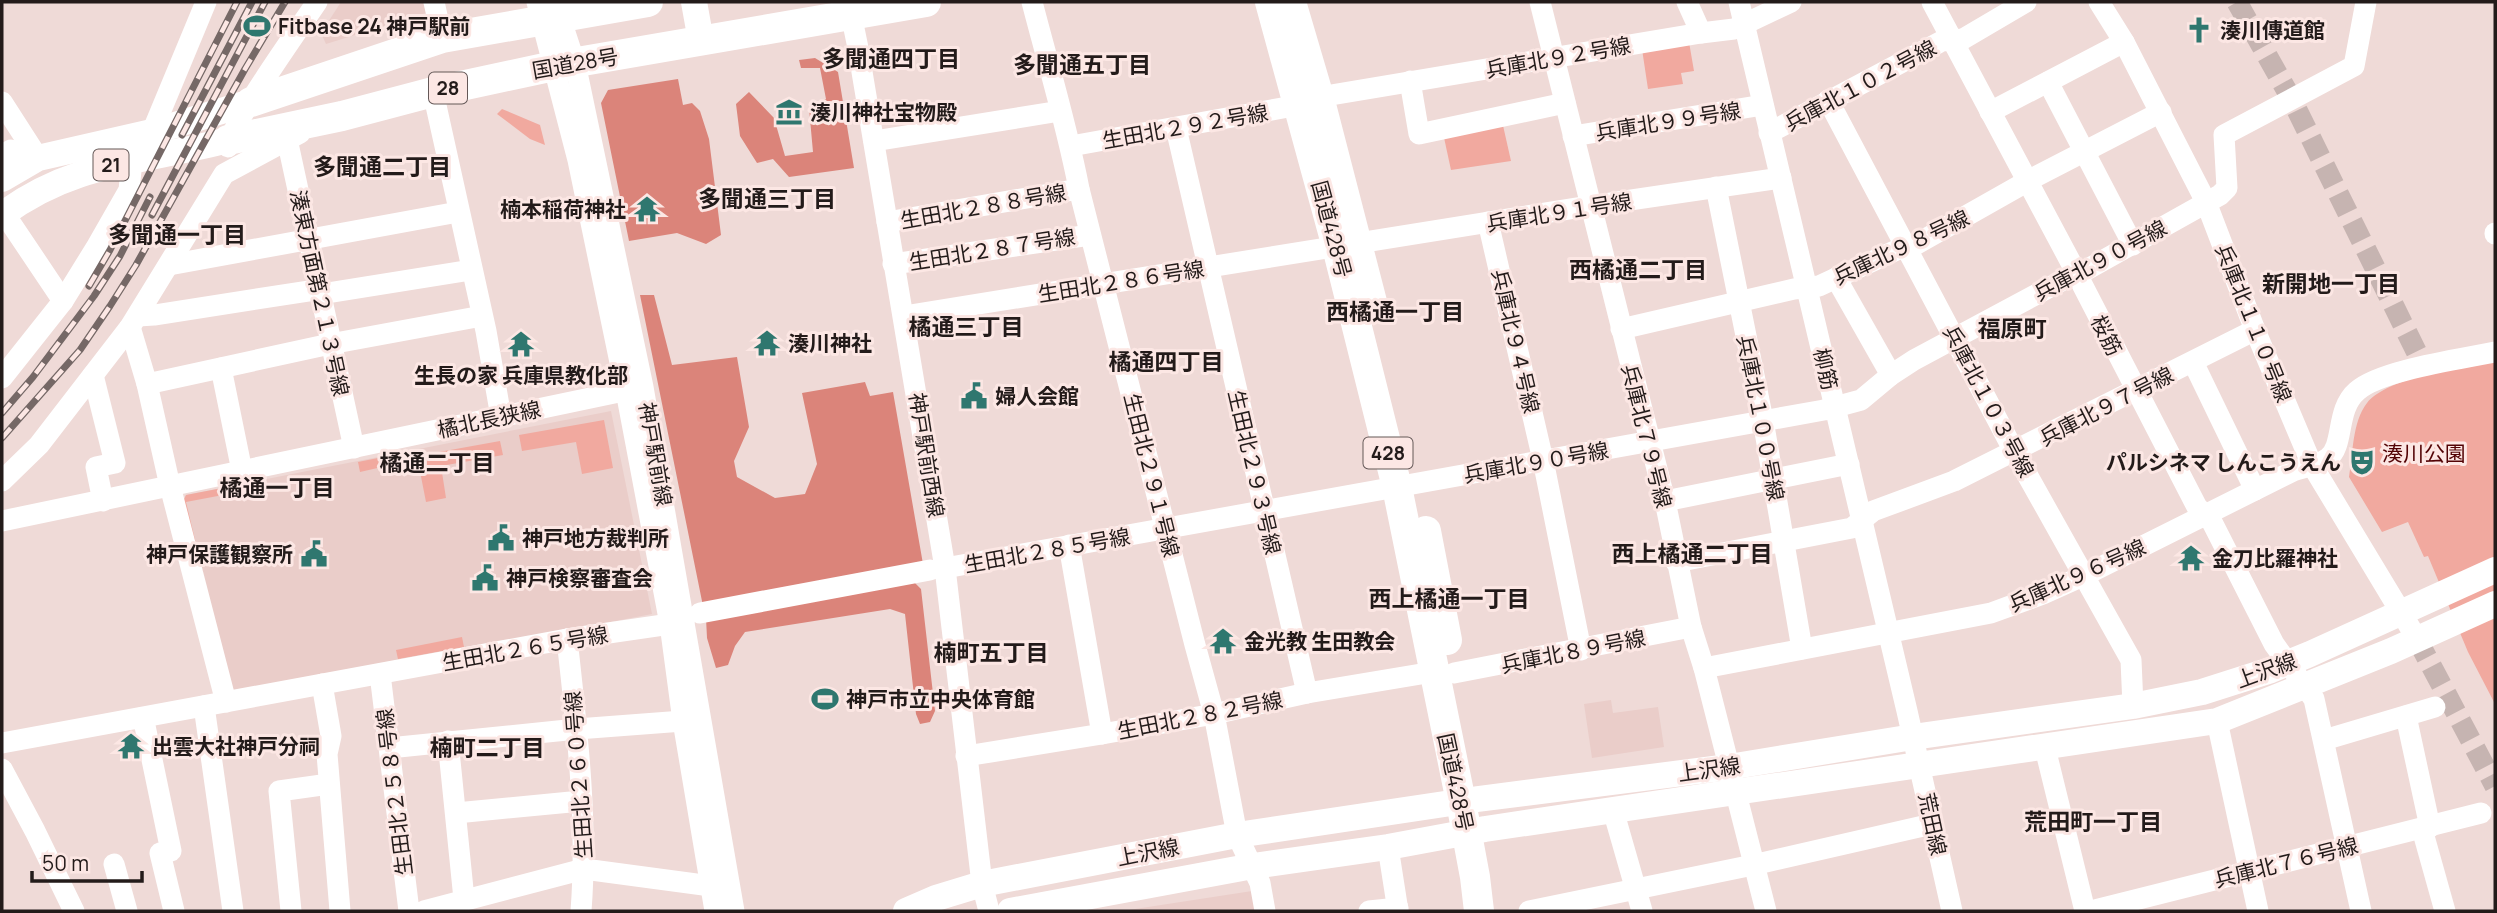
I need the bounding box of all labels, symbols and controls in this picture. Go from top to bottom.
sports icon: Fitbase 24 神戸駅前 [242,11,272,41]
place label: Fitbase 24 神戸駅前 [278,12,470,40]
church icon: 湊川傳道館 [2184,15,2214,45]
place label: 湊川傳道館 [2220,16,2325,44]
street label: 兵庫北９２号線 [1483,30,1633,84]
street label: 兵庫北１０２号線 [1779,33,1941,137]
street label: 国道28号 [530,42,620,84]
district label: 多聞通四丁目 [822,42,960,74]
district label: 多聞通五丁目 [1013,48,1151,80]
road number: 28 [429,72,467,104]
street label: 兵庫北９９号線 [1593,96,1743,146]
museum icon: 湊川神社宝物殿 [774,97,804,127]
place label: 湊川神社宝物殿 [810,98,957,126]
street label: 生田北２９２号線 [1100,98,1270,154]
road number: 21 [94,150,128,181]
district label: 多聞通二丁目 [313,150,451,182]
street label: 国道428号 [1306,177,1358,281]
street label: 生田北２８８号線 [898,178,1068,234]
district label: 多聞通三丁目 [698,182,836,214]
street label: 湊東方面第２１３号線 [284,187,356,399]
street label: 兵庫北９１号線 [1484,187,1634,237]
temple icon: 楠本稲荷神社 [632,194,662,224]
place label: 楠本稲荷神社 [500,195,626,223]
street label: 兵庫北９８号線 [1828,203,1974,291]
street label: 兵庫北９０号線 [2029,213,2171,307]
district label: 多聞通一丁目 [108,218,246,250]
street label: 生田北２８７号線 [907,222,1077,276]
street label: 兵庫北１１０号線 [2210,240,2298,406]
district label: 西橘通二丁目 [1569,253,1707,285]
street label: 生田北２８６号線 [1036,254,1206,308]
street label: 兵庫北９４号線 [1486,266,1546,416]
district label: 新開地一丁目 [2262,267,2400,299]
district label: 西橘通一丁目 [1326,295,1464,327]
district label: 橘通三丁目 [909,310,1024,342]
street label: 桜筋 [2085,310,2129,360]
district label: 福原町 [1978,312,2047,344]
street label: 兵庫北１０３号線 [1937,320,2041,482]
temple icon: 湊川神社 [752,328,782,358]
temple icon: 生長の家 兵庫県教化部 [506,329,536,359]
place label: 湊川神社 [788,329,872,357]
street label: 兵庫北１００号線 [1731,333,1791,503]
district label: 橘通四丁目 [1109,345,1224,377]
street label: 柳筋 [1808,345,1844,393]
street label: 兵庫北９７号線 [2034,360,2178,452]
place label: 生長の家 兵庫県教化部 [414,361,628,389]
street label: 兵庫北７９号線 [1616,361,1678,511]
public building icon: 婦人会館 [959,381,989,411]
place label: 婦人会館 [995,382,1079,410]
street label: 生田北２９３号線 [1222,387,1288,557]
street label: 生田北２９１号線 [1118,390,1186,560]
street label: 神戸駅前西線 [903,391,951,519]
street label: 橘北長狭線 [435,394,543,444]
street label: 神戸駅前線 [633,400,679,508]
street label: 兵庫北９０号線 [1461,435,1611,489]
road number: 428 [1364,437,1412,468]
park label: 湊川公園 [2382,439,2466,467]
district label: 橘通二丁目 [380,446,495,478]
theatre icon: パルシネマ しんこうえん [2347,447,2377,477]
place label: パルシネマ しんこうえん [2106,448,2341,476]
district label: 橘通一丁目 [220,471,335,503]
street label: 生田北２８５号線 [962,522,1132,578]
public building icon: 神戸地方裁判所 [486,523,516,553]
place label: 神戸地方裁判所 [522,524,669,552]
street label: 兵庫北９６号線 [2004,532,2150,618]
district label: 西上橘通二丁目 [1612,537,1773,569]
public building icon: 神戸保護観察所 [299,539,329,569]
place label: 神戸保護観察所 [146,540,293,568]
temple icon: 金刀比羅神社 [2176,543,2206,573]
place label: 金刀比羅神社 [2212,544,2338,572]
public building icon: 神戸検察審査会 [470,563,500,593]
place label: 神戸検察審査会 [506,564,653,592]
district label: 西上橘通一丁目 [1369,582,1530,614]
street label: 生田北２６５号線 [440,620,610,676]
street label: 兵庫北８９号線 [1498,623,1648,679]
temple icon: 金光教 生田教会 [1208,626,1238,656]
place label: 金光教 生田教会 [1244,627,1395,655]
district label: 楠町五丁目 [934,636,1049,668]
street label: 上沢線 [2232,646,2300,694]
sports icon: 神戸市立中央体育館 [810,684,840,714]
place label: 神戸市立中央体育館 [846,685,1035,713]
street label: 生田北２８２号線 [1115,685,1285,745]
street label: 生田北２６０号線 [558,690,598,860]
street label: 生田北２５８号線 [370,707,418,877]
street label: 国道428号 [1432,730,1480,834]
temple icon: 出雲大社神戸分祠 [116,731,146,761]
district label: 楠町二丁目 [430,731,545,763]
place label: 出雲大社神戸分祠 [152,732,320,760]
street label: 上沢線 [1676,751,1742,787]
street label: 荒田線 [1913,790,1953,858]
district label: 荒田町一丁目 [2024,805,2162,837]
street label: 兵庫北７６号線 [2211,831,2361,893]
street label: 上沢線 [1114,832,1182,872]
scale bar [32,839,142,883]
text: 50 m [42,849,89,877]

